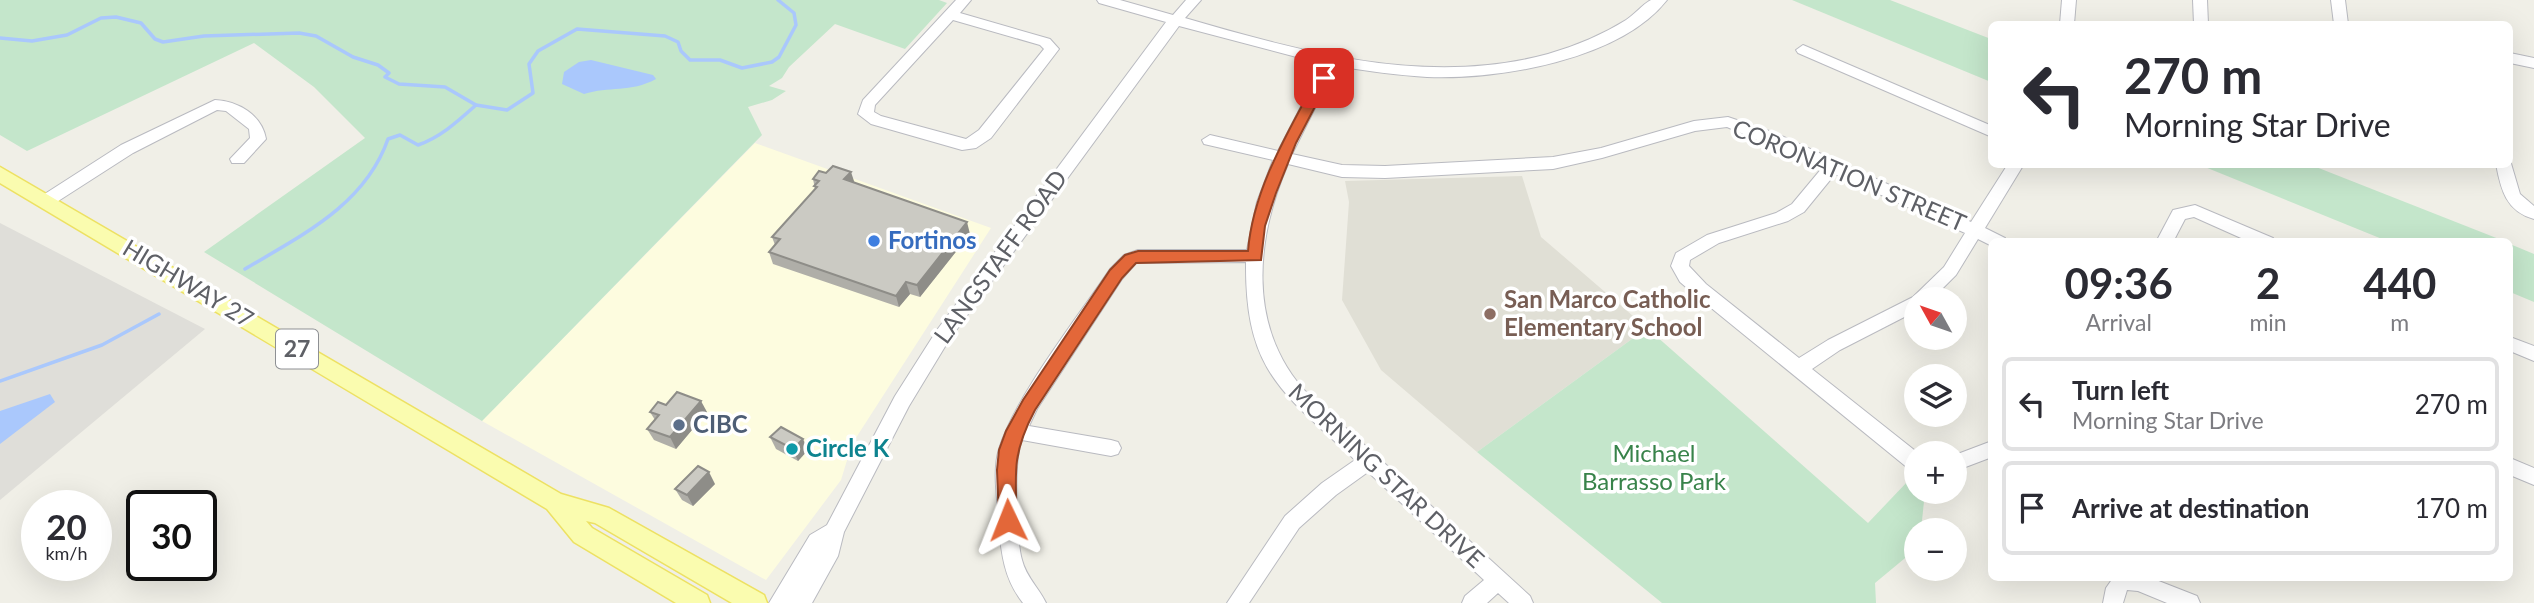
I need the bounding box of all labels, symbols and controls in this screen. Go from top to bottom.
text: 270 m [2124,46,2262,104]
pin [1294,48,1354,108]
icon: left [2009,49,2100,140]
icon: arrive [1305,59,1343,97]
text: Morning Star Drive [2124,105,2391,144]
street label: CORONATION STREET [1729,112,1971,237]
street label: LANGSTAFF ROAD [927,164,1072,348]
place label: Fortinos [888,225,977,254]
street label: HIGHWAY 27 [118,232,259,333]
marker: Fortinos [866,233,882,249]
text: 09:36 [2065,258,2173,308]
text: 2 [2256,258,2280,308]
text: 440 [2363,258,2436,308]
place label: San Marco Catholic Elementary School [1504,284,1711,341]
north arrow [1904,287,1967,350]
map controls [1904,287,1967,581]
marker: San Marco Catholic Elementary School [1482,306,1498,322]
text: Arrival [2086,308,2152,336]
text: min [2249,308,2287,336]
text: m [2390,308,2409,336]
road number: 27 [276,330,318,368]
button: layers [1904,364,1967,427]
text: Turn left [2072,374,2169,406]
street label: MORNING STAR DRIVE [1283,377,1491,573]
icon: left [2013,385,2051,423]
text: 270 m [2415,388,2488,420]
text: Morning Star Drive [2072,406,2264,434]
place label: CIBC [693,409,748,438]
marker: CIBC [671,417,687,433]
place label: Circle K [806,433,890,462]
park label: Michael Barrasso Park [1582,438,1727,495]
marker: Circle K [784,441,800,457]
button: + [1904,441,1967,504]
position arrow [971,483,1045,557]
icon: arrive [2013,489,2051,527]
speed limit sign: 30 [126,490,217,581]
text: Arrive at destination [2072,492,2309,524]
text: 170 m [2415,492,2488,524]
text: 20 [46,505,87,547]
button: − [1904,518,1967,581]
text: km/h [45,542,88,564]

